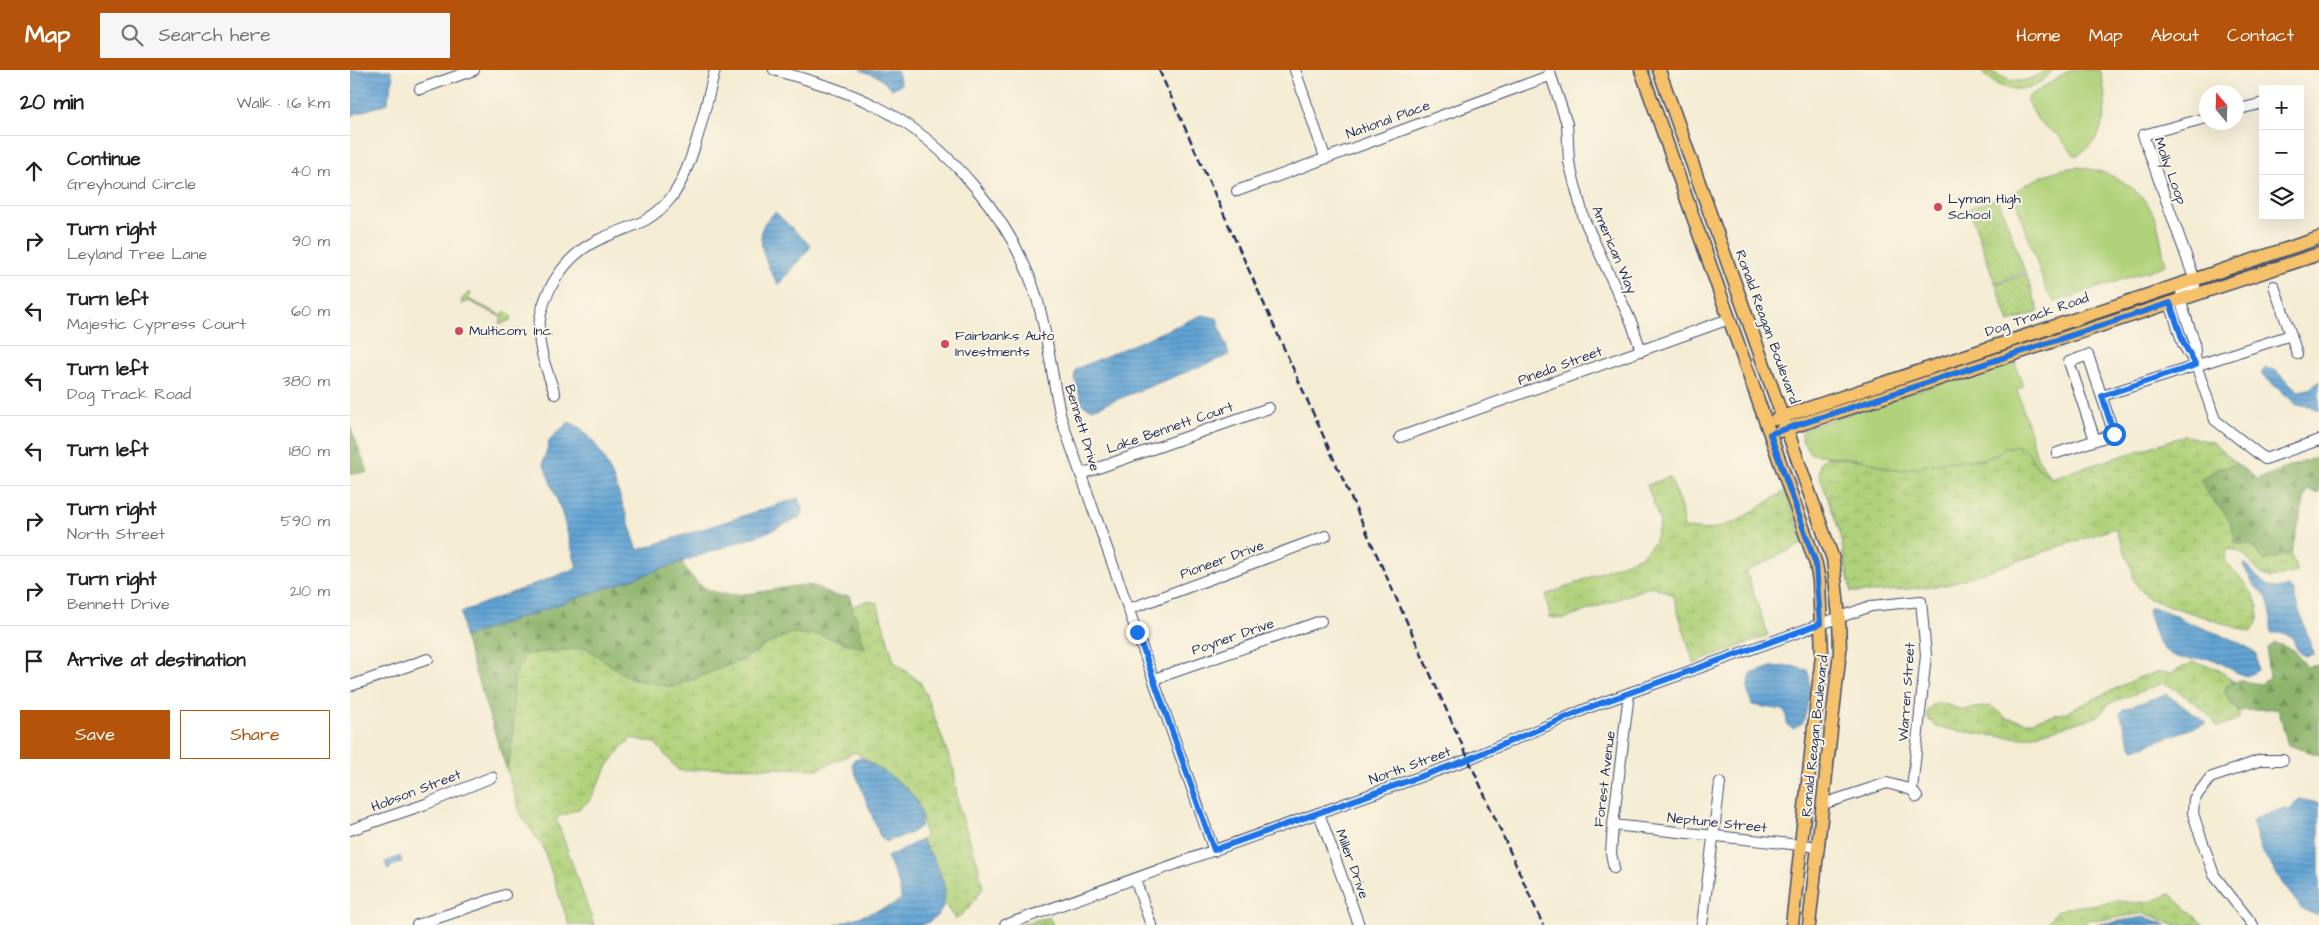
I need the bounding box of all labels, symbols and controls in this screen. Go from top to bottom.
search box [100,13,450,58]
text: Map [25,18,70,52]
icon: search [118,21,146,49]
text: Search here [158,22,271,49]
text: Home [2016,23,2061,48]
text: Map [2089,23,2123,48]
text: About [2151,23,2199,48]
text: Contact [2227,23,2294,48]
north arrow [2199,85,2244,130]
map controls [2259,85,2304,220]
button: + [2259,85,2304,130]
text: 20 min [20,88,84,117]
text: Walk · 1.6 km [236,92,330,114]
street label: National Place [1343,95,1433,144]
button: − [2259,130,2304,175]
street label: Molly Loop [2149,135,2192,208]
text: Continue [67,146,141,173]
icon: ahead [20,157,48,185]
text: 40 m [290,160,330,182]
text: Greyhound Circle [67,173,196,195]
button: layers [2259,175,2304,220]
place label: Lyman High School [1948,189,2021,225]
marker: Lyman High School [1932,201,1944,213]
street label: American Way [1586,203,1642,297]
text: Turn right [67,216,156,243]
icon: right [20,227,48,255]
text: 90 m [292,230,330,252]
text: Leyland Tree Lane [67,243,207,265]
street label: Ronald Reagan Boulevard [1730,247,1804,407]
text: Turn left [67,286,148,313]
street label: Dog Track Road [1982,288,2092,342]
icon: left [20,297,48,325]
text: 60 m [291,300,330,322]
text: Majestic Cypress Court [67,313,246,335]
place label: Multicom, Inc. [469,321,553,341]
marker: Multicom, Inc. [453,325,465,337]
place label: Fairbanks Auto Investments [955,326,1055,362]
marker: Fairbanks Auto Investments [939,338,951,350]
street label: Pineda Street [1515,341,1605,391]
text: Turn left [67,356,148,383]
icon: left [20,367,48,395]
text: 380 m [283,370,330,392]
street label: Bennett Drive [1059,382,1105,474]
text: Dog Track Road [67,383,191,405]
street label: Lake Bennett Court [1104,397,1236,459]
route start [2103,423,2126,446]
icon: left [20,437,48,465]
text: Turn left [67,437,148,464]
text: 180 m [289,440,330,462]
text: Turn right [67,496,156,523]
icon: right [20,507,48,535]
text: 590 m [281,510,330,532]
text: North Street [67,523,165,545]
street label: Pioneer Drive [1177,535,1267,584]
text: Turn right [67,566,156,593]
icon: right [20,577,48,605]
text: 210 m [290,580,330,602]
text: Bennett Drive [67,593,170,615]
street label: Poyner Drive [1189,613,1277,660]
route end [1126,621,1149,644]
street label: Warren Street [1894,642,1920,742]
icon: arrive [20,647,48,675]
text: Arrive at destination [67,647,246,674]
street label: Ronald Reagan Boulevard [1797,654,1833,818]
button: Save [20,710,170,759]
button: Share [180,710,330,759]
street label: Forest Avenue [1589,729,1621,828]
street label: North Street [1366,742,1454,790]
street label: Hobson Street [368,765,464,817]
street label: Neptune Street [1666,808,1768,838]
street label: Miller Drive [1330,826,1374,902]

